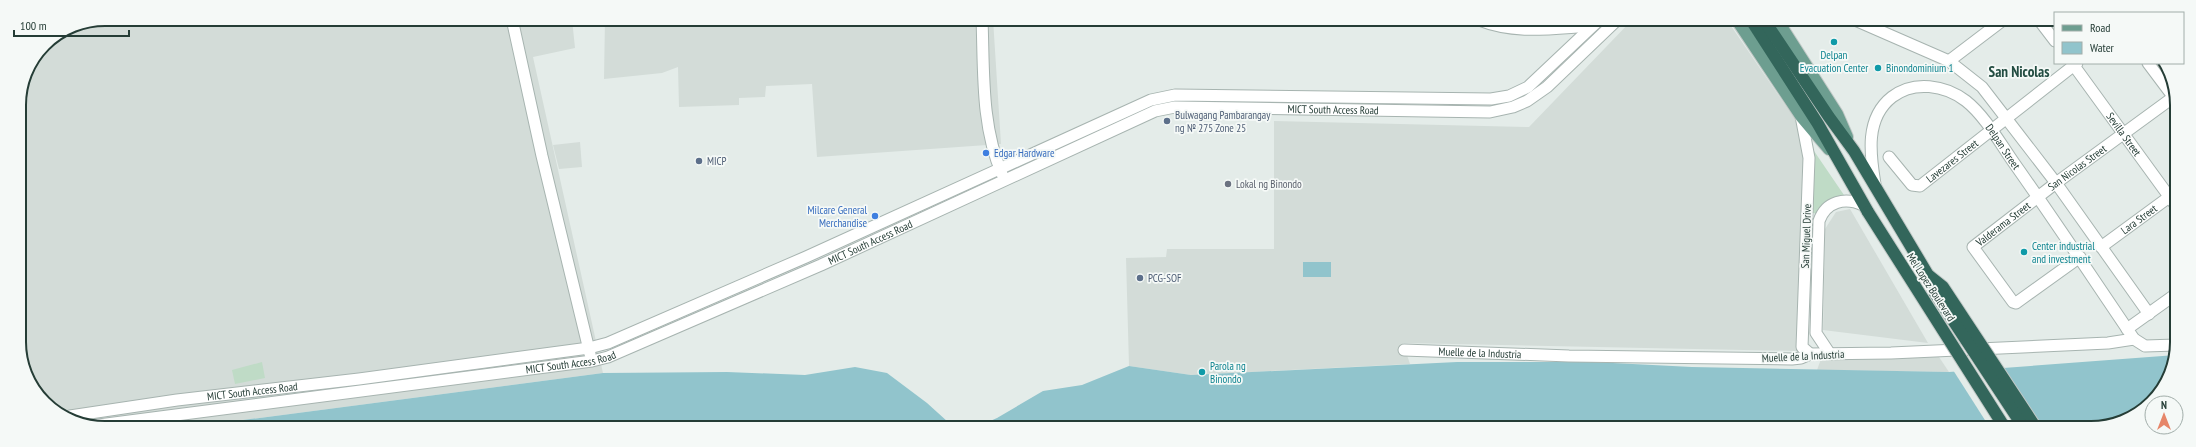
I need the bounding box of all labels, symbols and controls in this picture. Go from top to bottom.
scale bar [14,12,129,38]
legend [2054,12,2184,64]
text: 100 m [20,18,47,33]
text: Road [2090,20,2110,35]
marker: Delpan Evacuation Center [1829,37,1839,47]
text: Water [2090,40,2115,55]
place label: Delpan Evacuation Center [1800,48,1868,75]
place label: Binondominium 1 [1886,61,1954,75]
district label: San Nicolas [1989,62,2049,81]
marker: Binondominium 1 [1873,63,1883,73]
street label: MICT South Access Road [1287,102,1379,117]
place label: Bulwagang Pambarangay ng № 275 Zone 25 [1175,108,1271,135]
street label: Sevilla Street [2103,110,2144,159]
marker: Bulwagang Pambarangay ng № 275 Zone 25 [1162,116,1172,126]
street label: Delpan Street [1983,121,2023,172]
street label: Lavezares Street [1923,136,1981,186]
street label: San Nicolas Street [2045,142,2109,194]
place label: Edgar Hardware [994,146,1055,160]
marker: Edgar Hardware [981,148,991,158]
place label: MICP [707,154,727,168]
marker: MICP [694,156,704,166]
place label: Lokal ng Binondo [1236,177,1302,191]
marker: Lokal ng Binondo [1223,179,1233,189]
street label: Valderama Street [1972,198,2033,250]
street label: Lara Street [2118,201,2160,237]
place label: Milcare General Merchandise [808,203,867,230]
street label: San Miguel Drive [1798,203,1814,269]
marker: Milcare General Merchandise [870,211,880,221]
street label: MICT South Access Road [826,217,915,268]
place label: Center industrial and investment [2032,239,2095,266]
marker: Center industrial and investment [2019,247,2029,257]
street label: Mel Lopez Boulevard [1904,250,1958,324]
place label: PCG-SOF [1148,271,1182,285]
marker: PCG-SOF [1135,273,1145,283]
street label: Muelle de la Industria [1438,344,1522,361]
street label: MICT South Access Road [525,347,618,377]
street label: Muelle de la Industria [1761,347,1845,365]
place label: Parola ng Binondo [1210,359,1246,386]
marker: Parola ng Binondo [1197,367,1207,377]
street label: MICT South Access Road [206,379,299,403]
north arrow [2144,395,2184,435]
text: N [2161,398,2167,412]

